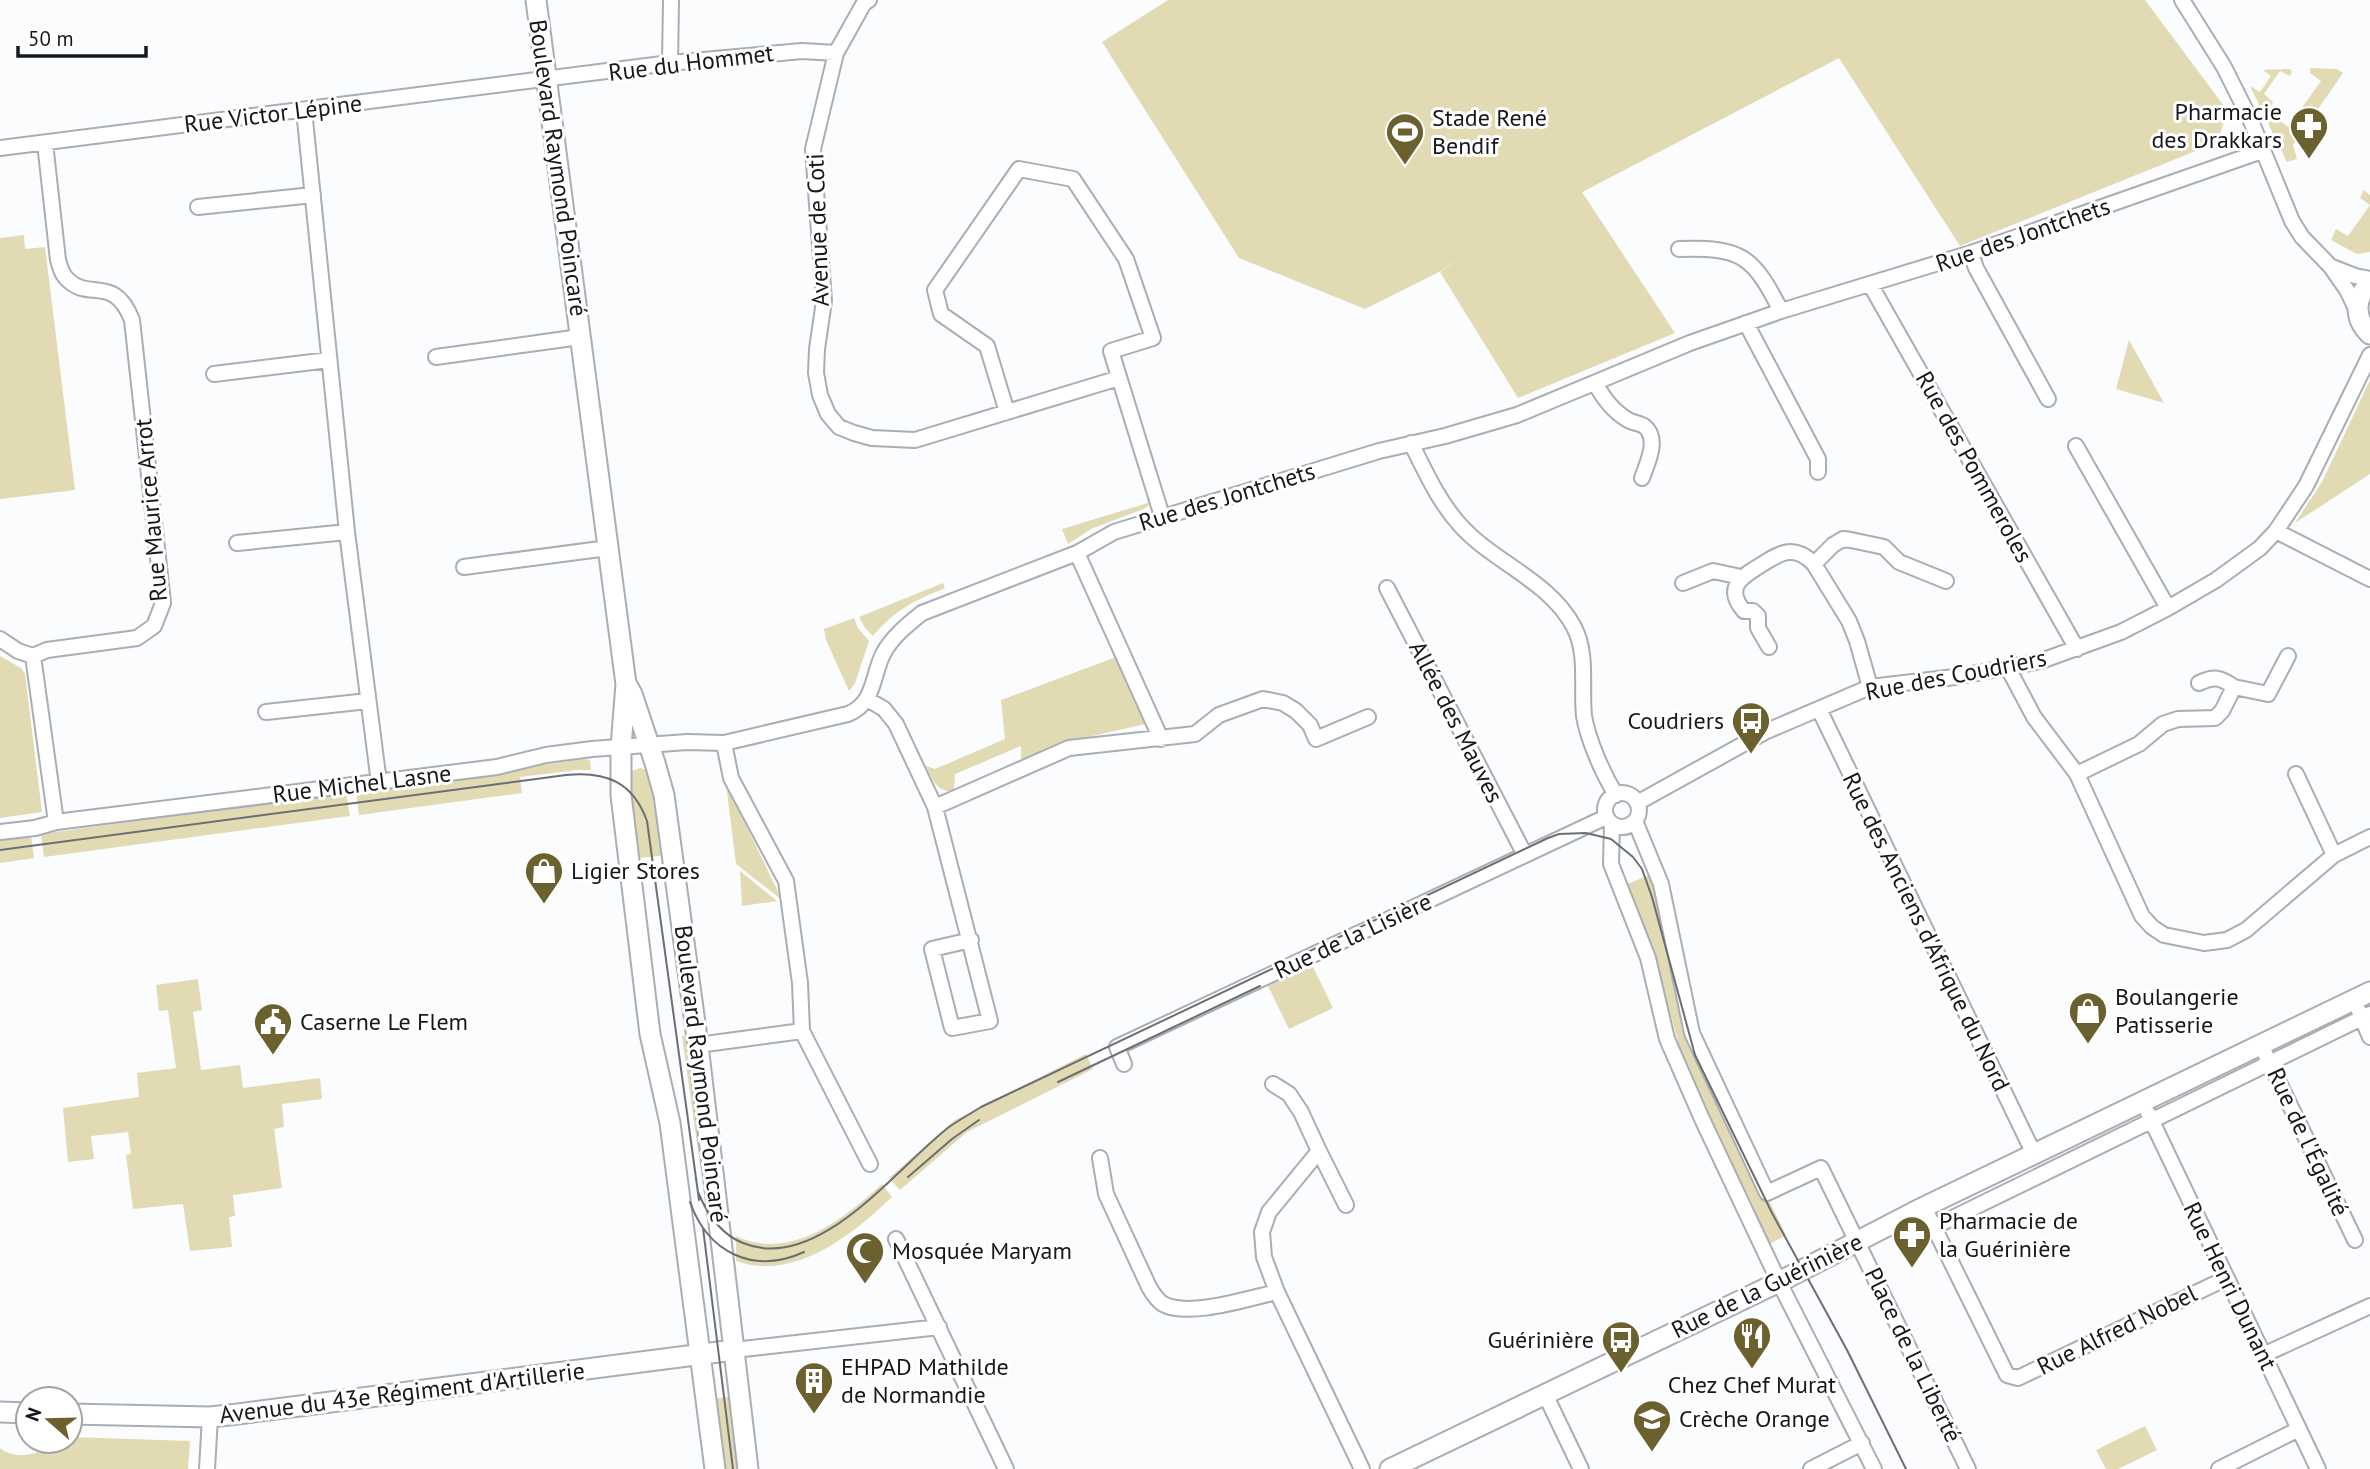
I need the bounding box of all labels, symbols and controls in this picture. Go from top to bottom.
scale bar [18,14,145,58]
street label: Boulevard Raymond Poincaré [522,18,595,318]
text: 50 m [28,25,74,52]
street label: Rue du Hommet [607,37,775,88]
street label: Rue Victor Lépine [182,87,364,140]
place label: Pharmacie des Drakkars [2151,96,2282,155]
place label: Stade René Bendif [1432,102,1547,161]
pharmacy icon: Pharmacie des Drakkars [2288,105,2330,160]
sports icon: Stade René Bendif [1384,111,1426,166]
street label: Avenue de Coti [799,153,836,307]
street label: Rue des Jontchets [1932,190,2114,279]
street label: Rue des Pommeroles [1909,366,2040,568]
street label: Rue Maurice Arrot [127,417,174,603]
street label: Rue des Jontchets [1135,455,1319,538]
street label: Allée des Mauves [1402,636,1511,808]
street label: Rue des Coudriers [1863,642,2049,707]
bus stop icon: Coudriers [1730,700,1772,755]
place label: Coudriers [1627,705,1724,736]
street label: Rue Michel Lasne [271,757,453,810]
street label: Rue des Anciens d'Afrique du Nord [1836,767,2017,1096]
shop icon: Ligier Stores [523,850,565,905]
place label: Ligier Stores [571,855,700,886]
street label: Rue de la Lisière [1269,886,1437,986]
street label: Boulevard Raymond Poincaré [668,923,735,1224]
place label: Boulangerie Patisserie [2115,981,2239,1040]
shop icon: Boulangerie Patisserie [2067,990,2109,1045]
public building icon: Caserne Le Flem [252,1001,294,1056]
place label: Caserne Le Flem [300,1006,468,1037]
street label: Rue de l'Égalité [2260,1063,2356,1221]
street label: Rue Henri Dunant [2176,1197,2284,1375]
place label: Pharmacie de la Guérinière [1939,1205,2078,1264]
pharmacy icon: Pharmacie de la Guérinière [1891,1214,1933,1269]
street label: Rue de la Guérinière [1666,1226,1867,1345]
mosque icon: Mosquée Maryam [844,1230,886,1285]
place label: Mosquée Maryam [892,1235,1072,1266]
street label: Place de la Liberté [1858,1262,1969,1447]
street label: Rue Alfred Nobel [2032,1277,2202,1382]
restaurant icon: Chez Chef Murat [1731,1315,1773,1370]
bus stop icon: Guérinière [1600,1319,1642,1374]
place label: Guérinière [1487,1324,1594,1355]
place label: EHPAD Mathilde de Normandie [841,1351,1009,1410]
street label: Avenue du 43e Régiment d'Artillerie [218,1355,586,1430]
building icon: EHPAD Mathilde de Normandie [793,1360,835,1415]
place label: Chez Chef Murat [1668,1369,1836,1400]
north arrow [14,1385,84,1455]
school or university icon: Crèche Orange [1631,1398,1673,1453]
place label: Crèche Orange [1679,1403,1830,1434]
text: N [20,1404,46,1424]

